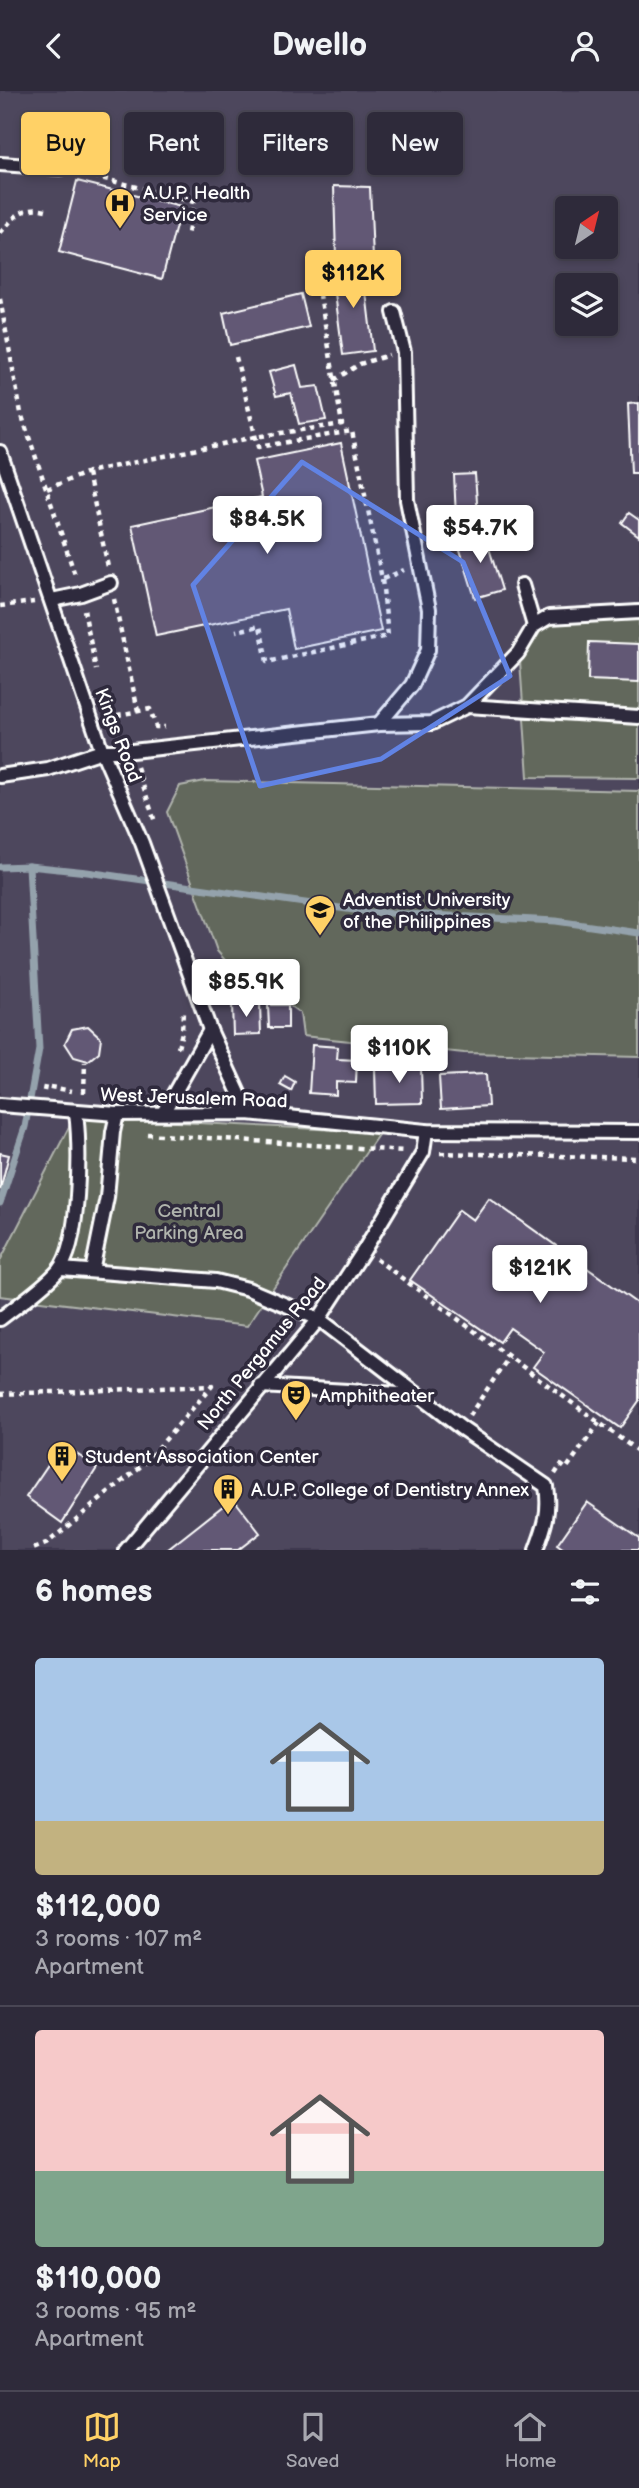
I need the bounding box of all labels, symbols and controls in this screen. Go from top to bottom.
text: Dwello [272,26,367,65]
icon: back [35,27,73,65]
icon: person [566,27,604,65]
chip: Buy [21,112,110,175]
chip: Rent [124,112,224,175]
chip: Filters [238,112,353,175]
chip: New [367,112,463,175]
place label: A.U.P. Health Service [143,182,250,227]
hospital icon: A.U.P. Health Service [103,186,137,230]
north arrow [555,196,618,259]
map controls [555,196,618,336]
pin: $112K [304,251,402,310]
text: $112K [321,259,385,287]
button: layers [555,273,618,336]
pin: $84.5K [210,497,324,556]
text: $84.5K [229,505,305,533]
pin: $54.7K [423,505,537,565]
text: $54.7K [442,514,518,542]
street label: Kings Road [89,685,146,786]
place label: Adventist University of the Philippines [343,889,511,934]
school or university icon: Adventist University of the Philippines [303,893,337,937]
pin: $85.9K [189,960,303,1019]
text: $85.9K [208,968,284,996]
pin: $110K [350,1025,448,1085]
text: $110K [367,1034,431,1062]
street label: West Jerusalem Road [100,1084,288,1113]
park label: Central Parking Area [134,1200,244,1245]
pin: $121K [491,1245,589,1305]
text: $121K [508,1254,572,1282]
street label: North Pergamus Road [193,1272,331,1435]
theatre icon: Amphitheater [279,1378,313,1422]
place label: Amphitheater [319,1385,435,1408]
building icon: Student Association Center [45,1439,79,1483]
place label: Student Association Center [85,1446,319,1469]
building icon: A.U.P. College of Dentistry Annex [211,1472,245,1516]
place label: A.U.P. College of Dentistry Annex [251,1479,529,1502]
icon: filters [566,1573,604,1611]
text: 6 homes [35,1574,152,1610]
icon: home [257,1704,383,1830]
text: $112,000 [35,1889,161,1925]
text: 3 rooms · 107 m² [35,1925,202,1953]
text: Apartment [35,1953,144,1981]
icon: home [257,2076,383,2202]
text: $110,000 [35,2261,161,2297]
text: 3 rooms · 95 m² [35,2297,196,2325]
text: Apartment [35,2325,144,2353]
tab: Map [83,2408,121,2473]
tab: Saved [286,2408,339,2473]
tab: Home [505,2408,556,2473]

